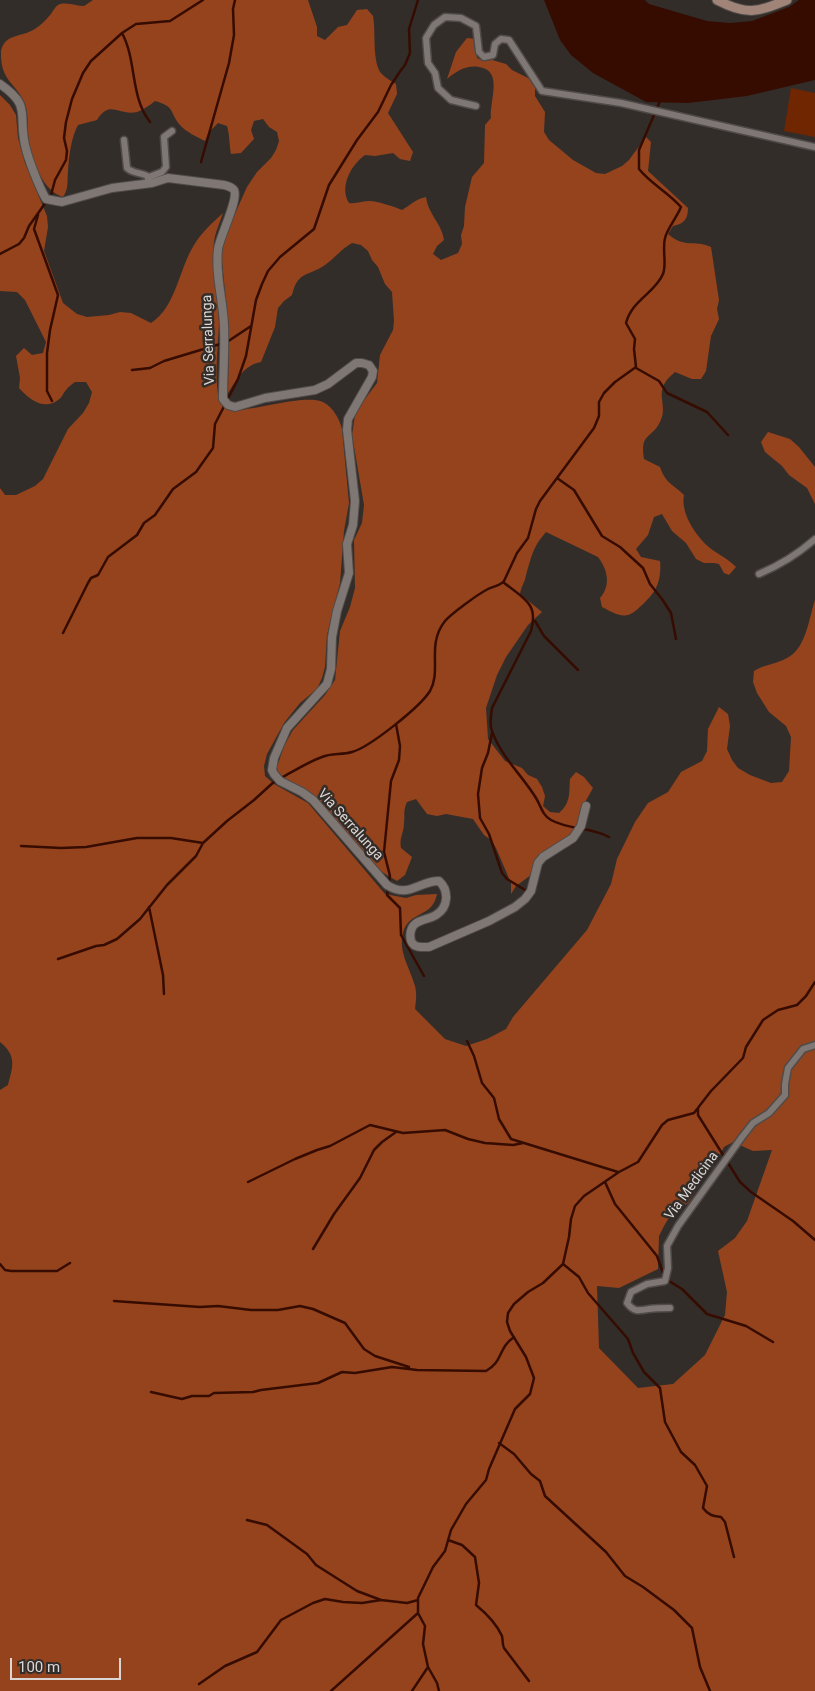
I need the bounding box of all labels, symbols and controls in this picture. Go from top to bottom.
street label: Via Serralunga [199,295,219,385]
street label: Via Serralunga [314,786,386,864]
street label: Via Medicina [662,1149,722,1223]
scale bar [12,1648,124,1680]
text: 100 m [18,1658,60,1676]

